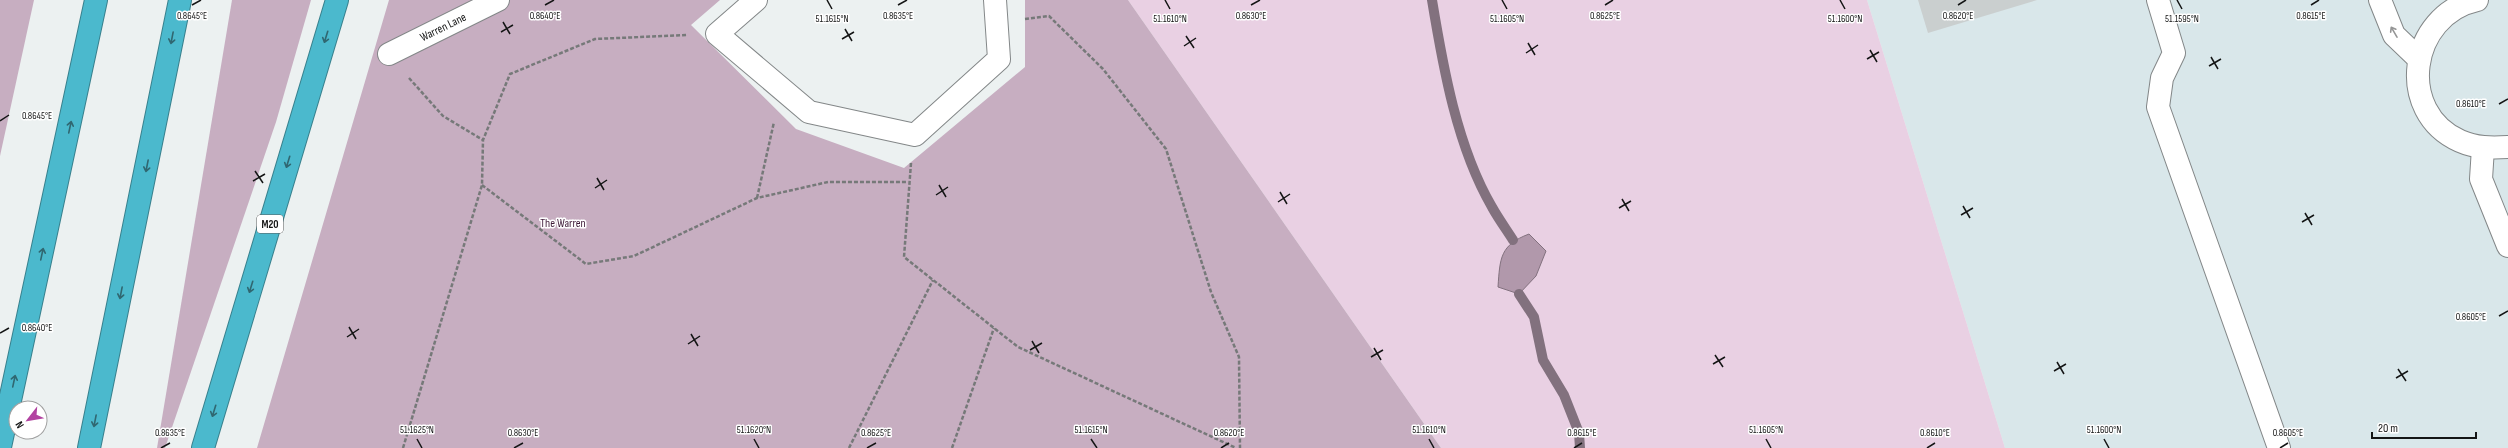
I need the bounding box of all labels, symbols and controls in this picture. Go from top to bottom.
text: 0.8645°E [177,10,207,22]
street label: Warren Lane [418,10,469,45]
text: 0.8640°E [530,10,560,22]
text: 0.8635°E [883,10,913,22]
text: 0.8630°E [1236,10,1266,22]
text: 0.8625°E [1590,10,1620,22]
text: 0.8620°E [1943,10,1973,22]
text: 0.8615°E [2296,10,2326,22]
text: 51.1615°N [815,13,849,25]
text: 51.1610°N [1153,13,1187,25]
text: 51.1605°N [1490,13,1524,25]
text: 51.1600°N [1828,13,1862,25]
text: 51.1595°N [2165,13,2199,25]
one-way arrow [2390,26,2398,38]
one-way arrow [168,31,176,44]
one-way arrow [322,31,329,44]
text: 0.8610°E [2456,98,2486,110]
text: 0.8645°E [22,110,52,122]
one-way arrow [66,121,74,134]
one-way arrow [284,155,291,168]
one-way arrow [143,159,151,172]
road number: M20 [257,215,283,233]
park label: The Warren [540,216,586,231]
one-way arrow [38,248,46,261]
one-way arrow [247,280,254,293]
one-way arrow [117,286,125,299]
text: 0.8605°E [2456,311,2486,323]
text: 0.8640°E [22,322,52,334]
one-way arrow [11,375,19,388]
north arrow [8,400,48,440]
one-way arrow [210,404,217,417]
one-way arrow [91,414,99,427]
scale bar [2372,414,2476,440]
text: N [13,419,27,431]
text: 20 m [2378,421,2398,436]
text: 51.1625°N [400,424,434,436]
text: 51.1620°N [737,424,771,436]
text: 51.1615°N [1074,424,1108,436]
text: 51.1610°N [1412,424,1446,436]
text: 51.1605°N [1749,424,1783,436]
text: 51.1600°N [2087,424,2121,436]
text: 0.8635°E [155,427,185,439]
text: 0.8630°E [508,427,538,439]
text: 0.8625°E [861,427,891,439]
text: 0.8620°E [1214,427,1244,439]
text: 0.8615°E [1567,427,1597,439]
text: 0.8610°E [1920,427,1950,439]
text: 0.8605°E [2273,427,2303,439]

